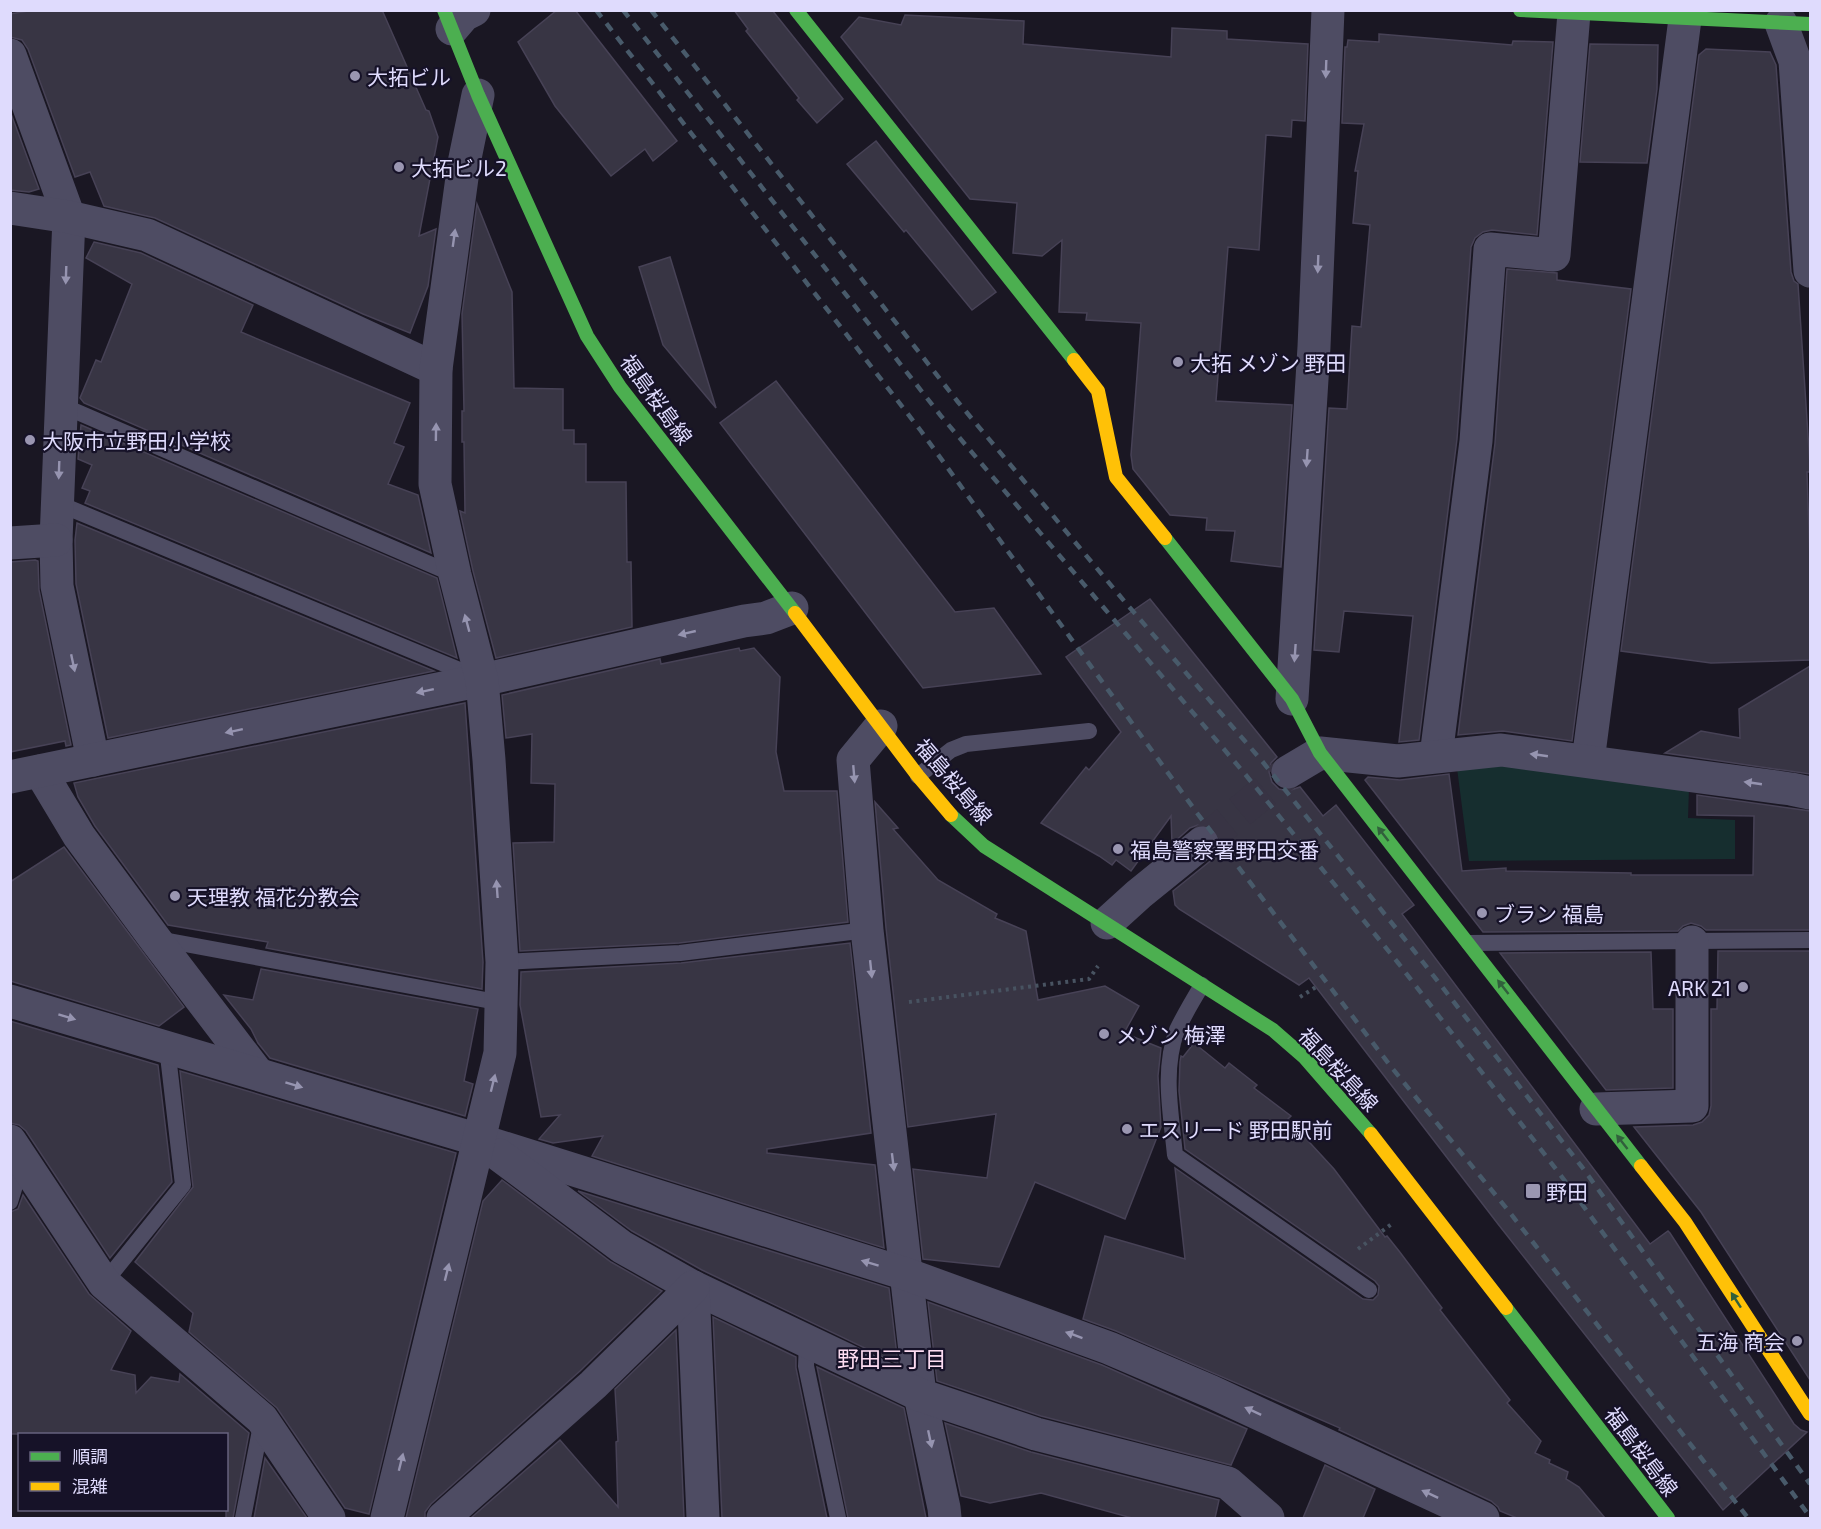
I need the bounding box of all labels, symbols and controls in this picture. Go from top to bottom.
one-way arrow [1321,59,1330,78]
place label: 大拓ビル [367,64,451,89]
marker: 大拓ビル [348,69,362,83]
place label: 大拓ビル2 [411,155,507,180]
marker: 大拓ビル2 [392,160,406,174]
one-way arrow [450,228,459,247]
one-way arrow [1313,254,1322,273]
one-way arrow [62,266,71,285]
street label: 福島桜島線 [616,349,698,449]
place label: 大拓 メゾン 野田 [1190,350,1346,375]
marker: 大拓 メゾン 野田 [1171,355,1185,369]
one-way arrow [431,422,441,441]
place label: 大阪市立野田小学校 [42,428,231,453]
marker: 大阪市立野田小学校 [23,433,37,447]
one-way arrow [1302,449,1312,468]
one-way arrow [54,461,63,480]
one-way arrow [462,614,472,632]
one-way arrow [678,629,696,639]
one-way arrow [1290,644,1299,663]
one-way arrow [69,654,78,673]
one-way arrow [415,687,434,696]
one-way arrow [224,727,243,736]
street label: 福島桜島線 [910,733,998,829]
one-way arrow [1529,750,1548,759]
one-way arrow [849,765,859,784]
one-way arrow [1743,779,1762,788]
one-way arrow [1378,826,1390,841]
place label: 福島警察署野田交番 [1130,837,1319,862]
marker: 福島警察署野田交番 [1111,842,1125,856]
one-way arrow [492,879,502,898]
place label: 天理教 福花分教会 [187,884,360,909]
marker: 天理教 福花分教会 [168,889,182,903]
place label: ブラン 福島 [1494,901,1604,926]
marker: ブラン 福島 [1475,906,1489,920]
one-way arrow [866,959,876,978]
place label: ARK 21 [1668,975,1731,1000]
one-way arrow [1498,980,1510,995]
marker: ARK 21 [1736,980,1750,994]
one-way arrow [58,1013,76,1022]
place label: メゾン 梅澤 [1116,1022,1226,1047]
street label: 福島桜島線 [1294,1022,1384,1116]
marker: メゾン 梅澤 [1097,1027,1111,1041]
one-way arrow [489,1073,498,1091]
one-way arrow [285,1081,303,1090]
place label: エスリード 野田駅前 [1139,1117,1333,1142]
marker: エスリード 野田駅前 [1120,1122,1134,1136]
one-way arrow [1615,1134,1628,1150]
one-way arrow [889,1153,898,1172]
place label: 野田 [1546,1179,1588,1204]
marker: 野田 [1524,1182,1542,1200]
one-way arrow [861,1258,879,1267]
one-way arrow [442,1263,452,1281]
one-way arrow [1731,1292,1742,1308]
one-way arrow [1065,1329,1083,1339]
place label: 五海 商会 [1696,1329,1785,1354]
marker: 五海 商会 [1790,1334,1804,1348]
district label: 野田三丁目 [837,1345,947,1371]
street label: 福島桜島線 [1600,1402,1684,1500]
one-way arrow [1245,1406,1262,1415]
one-way arrow [925,1430,935,1448]
legend [18,1433,228,1511]
text: 順調 [72,1445,108,1467]
one-way arrow [396,1452,406,1471]
text: 混雑 [72,1475,108,1497]
one-way arrow [1421,1489,1438,1498]

